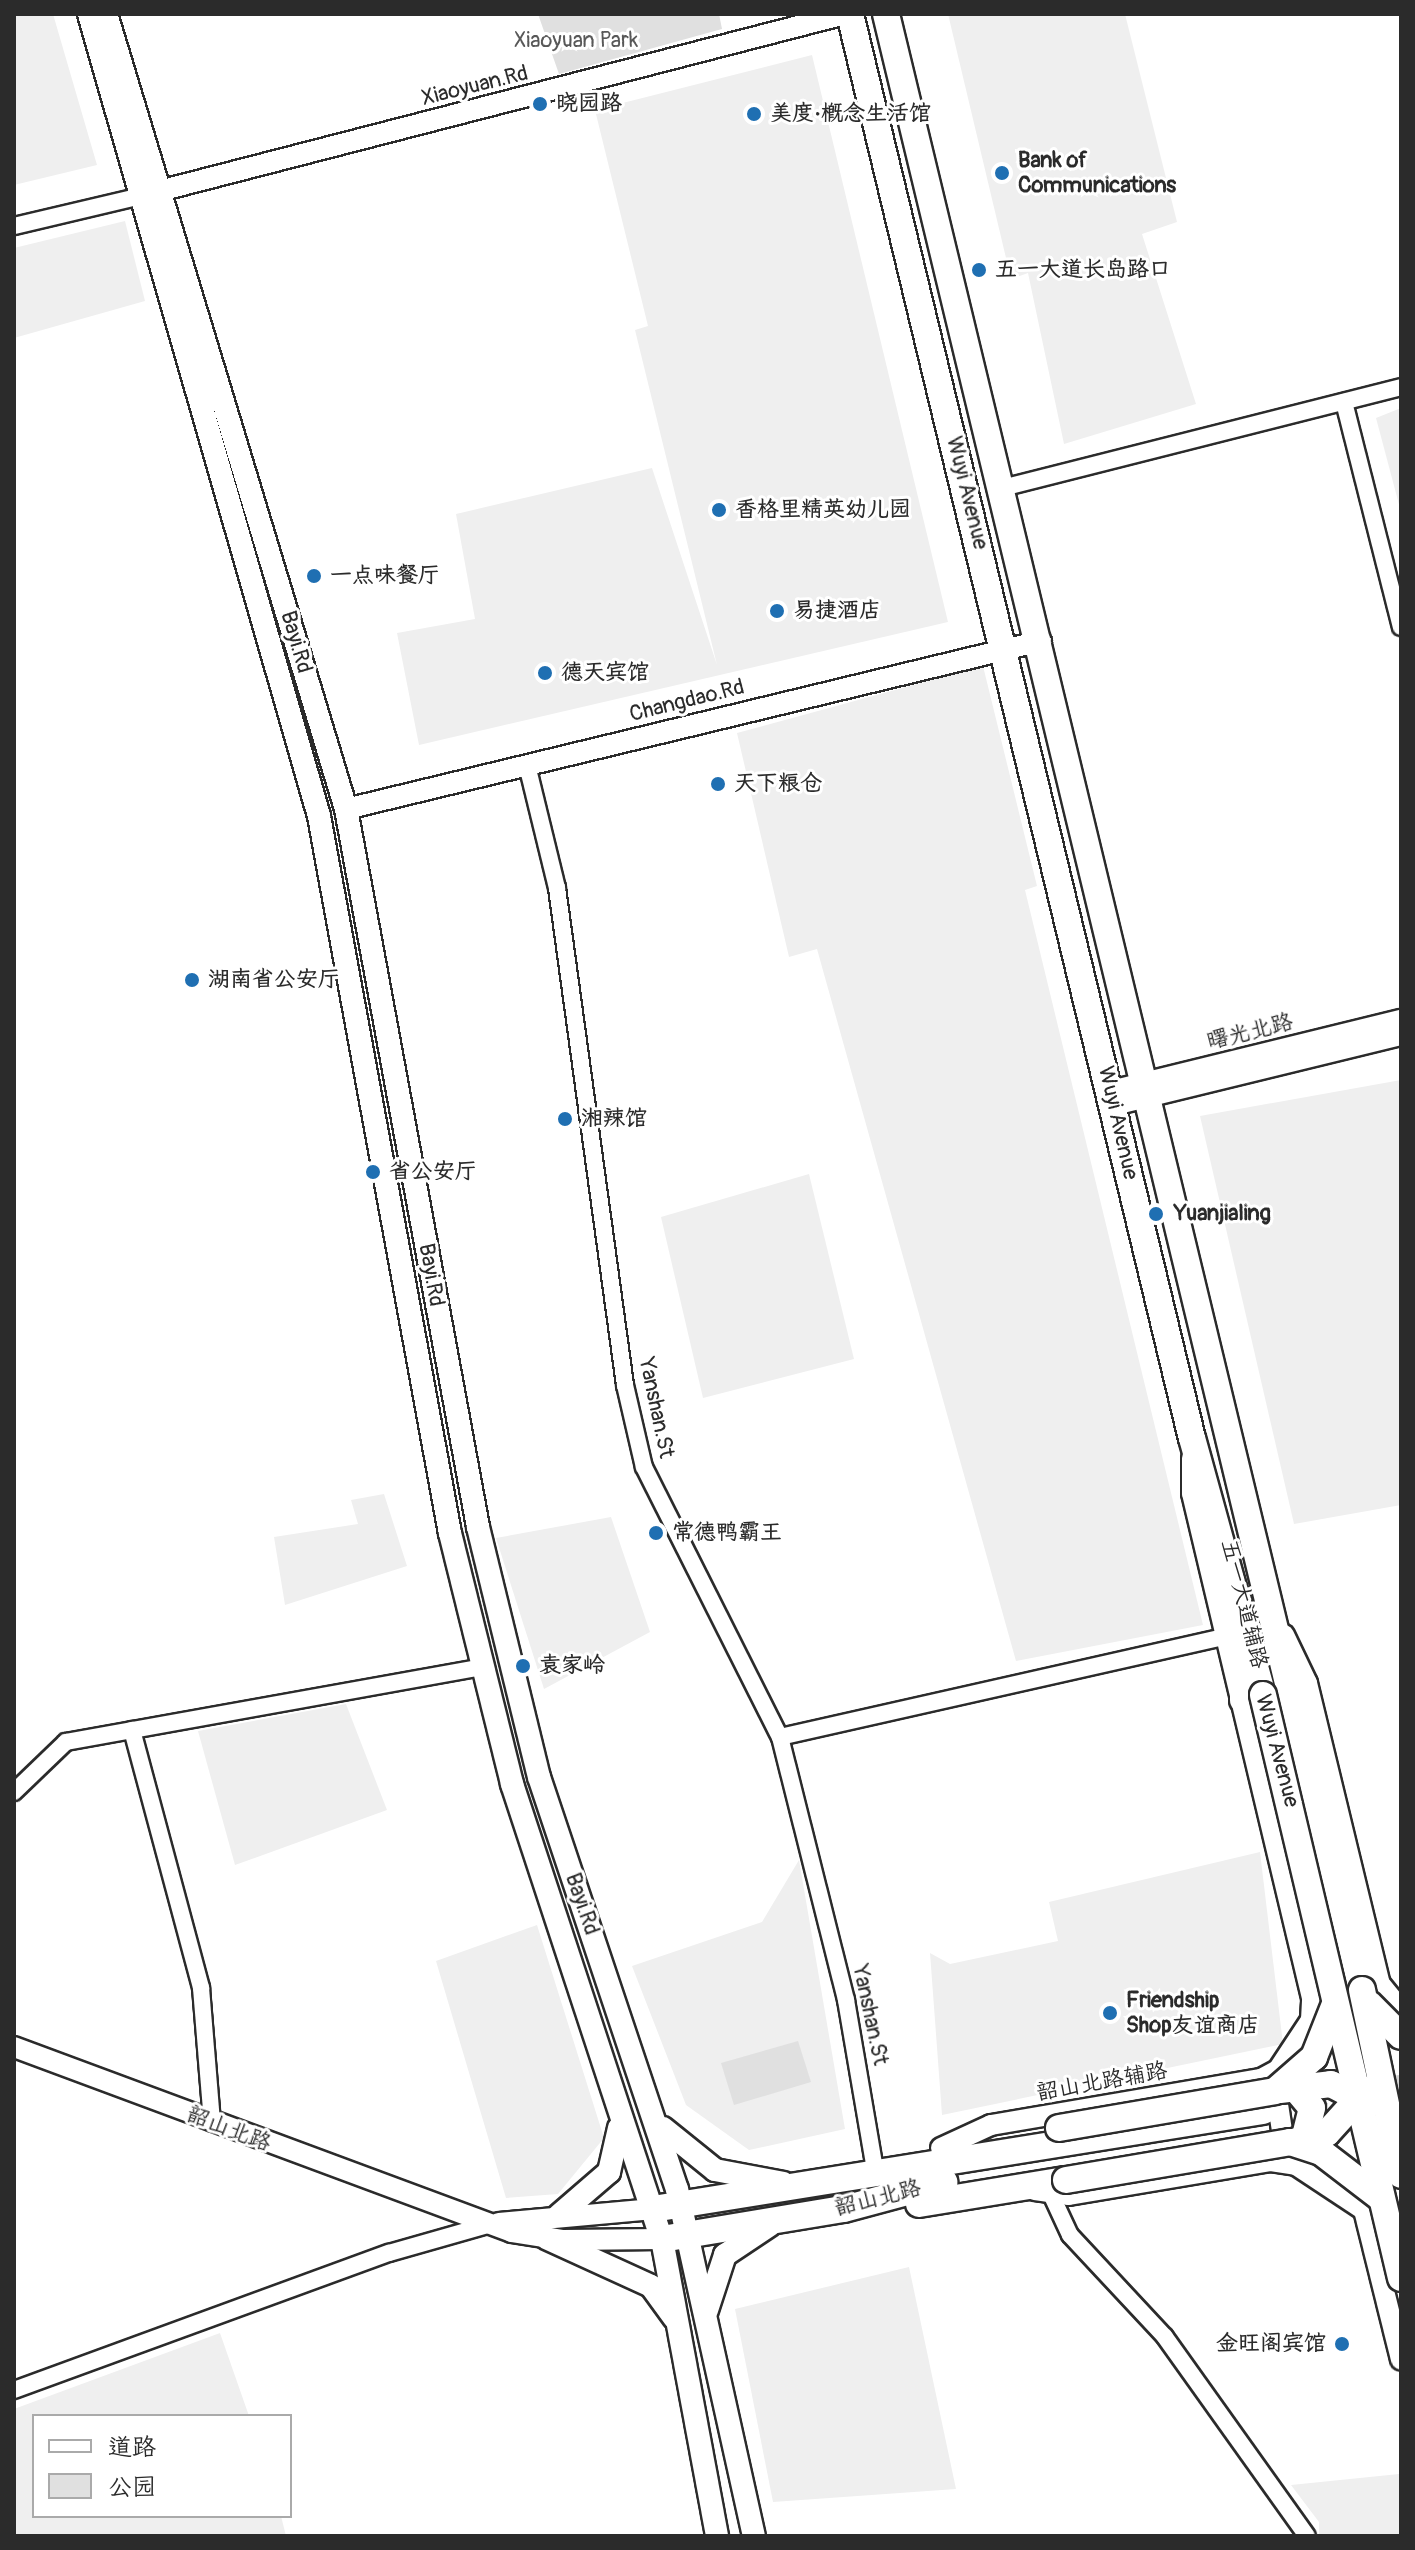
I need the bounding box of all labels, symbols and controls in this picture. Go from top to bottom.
park label: Xiaoyuan Park [514,28,638,54]
street label: Xiaoyuan.Rd [419,60,531,112]
place label: 晓园路 [556,91,622,117]
marker: 晓园路 [531,95,549,113]
place label: 美度·概念生活馆 [770,101,931,127]
marker: 美度·概念生活馆 [745,105,763,123]
place label: Bank of Communications [1018,147,1176,198]
marker: Bank of Communications [993,164,1011,182]
place label: 五一大道长岛路口 [995,257,1171,283]
marker: 五一大道长岛路口 [970,261,988,279]
street label: Wuyi Avenue [940,434,994,552]
place label: 香格里精英幼儿园 [735,497,911,523]
marker: 香格里精英幼儿园 [710,501,728,519]
place label: 一点味餐厅 [330,563,440,589]
marker: 一点味餐厅 [305,567,323,585]
place label: 易捷酒店 [793,598,881,624]
marker: 易捷酒店 [768,602,786,620]
street label: Bayi.Rd [275,608,317,676]
place label: 德天宾馆 [561,660,649,686]
marker: 德天宾馆 [536,664,554,682]
street label: Changdao.Rd [627,674,747,728]
place label: 天下粮仓 [734,771,822,797]
marker: 天下粮仓 [709,775,727,793]
place label: 湖南省公安厅 [208,967,340,993]
marker: 湖南省公安厅 [183,971,201,989]
street label: 曙光北路 [1204,1009,1296,1055]
street label: Wuyi Avenue [1092,1064,1144,1182]
place label: 湘辣馆 [581,1106,647,1132]
marker: 湘辣馆 [556,1110,574,1128]
place label: 省公安厅 [389,1159,477,1185]
marker: 省公安厅 [364,1163,382,1181]
place label: Yuanjialing [1174,1201,1271,1227]
marker: Yuanjialing [1145,1203,1167,1225]
street label: Bayi.Rd [412,1241,450,1309]
street label: Yanshan.St [632,1355,680,1461]
place label: 常德鸭霸王 [672,1520,782,1546]
marker: 常德鸭霸王 [647,1524,665,1542]
street label: 五一大道辅路 [1215,1537,1273,1671]
place label: 袁家岭 [539,1653,605,1679]
marker: 袁家岭 [514,1657,532,1675]
street label: Wuyi Avenue [1249,1692,1305,1810]
street label: Bayi.Rd [559,1870,605,1938]
street label: Yanshan.St [846,1962,894,2068]
place label: Friendship Shop友谊商店 [1126,1987,1260,2038]
marker: Friendship Shop友谊商店 [1101,2004,1119,2022]
street label: 韶山北路辅路 [1035,2058,1169,2106]
street label: 韶山北路 [183,2101,275,2157]
street label: 韶山北路 [832,2175,924,2221]
place label: 金旺阁宾馆 [1216,2331,1326,2357]
marker: 金旺阁宾馆 [1333,2335,1351,2353]
legend [32,2414,292,2518]
text: 道路 [108,2433,156,2462]
text: 公园 [108,2473,156,2502]

